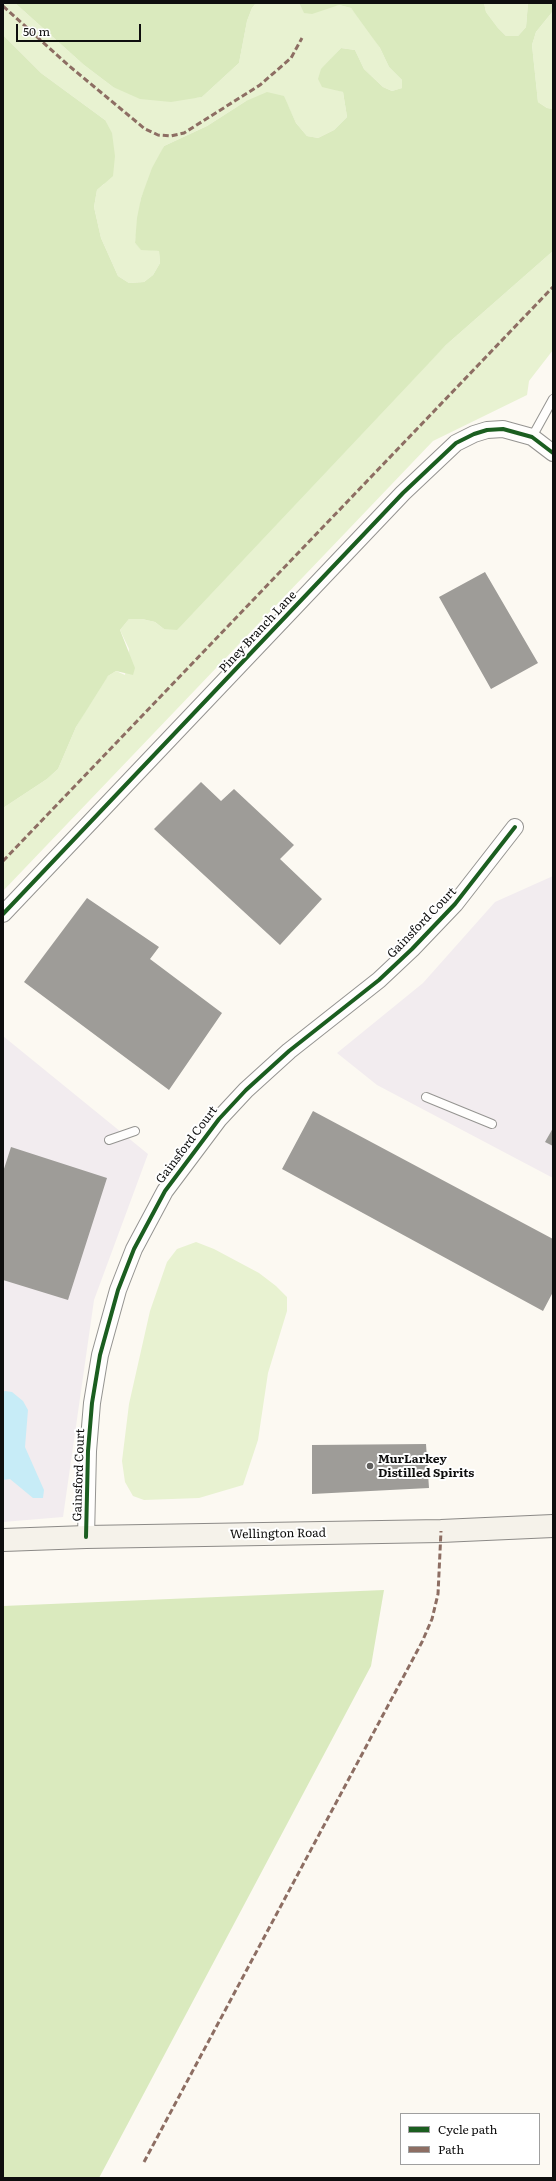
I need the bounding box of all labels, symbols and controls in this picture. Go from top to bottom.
scale bar [18,16,143,42]
text: 50 m [23,22,50,40]
street label: Piney Branch Lane [216,588,300,676]
street label: Gainsford Court [385,885,459,961]
street label: Gainsford Court [153,1104,221,1186]
street label: Gainsford Court [70,1428,88,1522]
place label: MurLarkey Distilled Spirits [378,1452,474,1480]
marker: MurLarkey Distilled Spirits [365,1461,375,1471]
street label: Wellington Road [230,1526,326,1542]
legend [400,2113,540,2165]
text: Cycle path [438,2120,498,2138]
text: Path [438,2140,464,2158]

